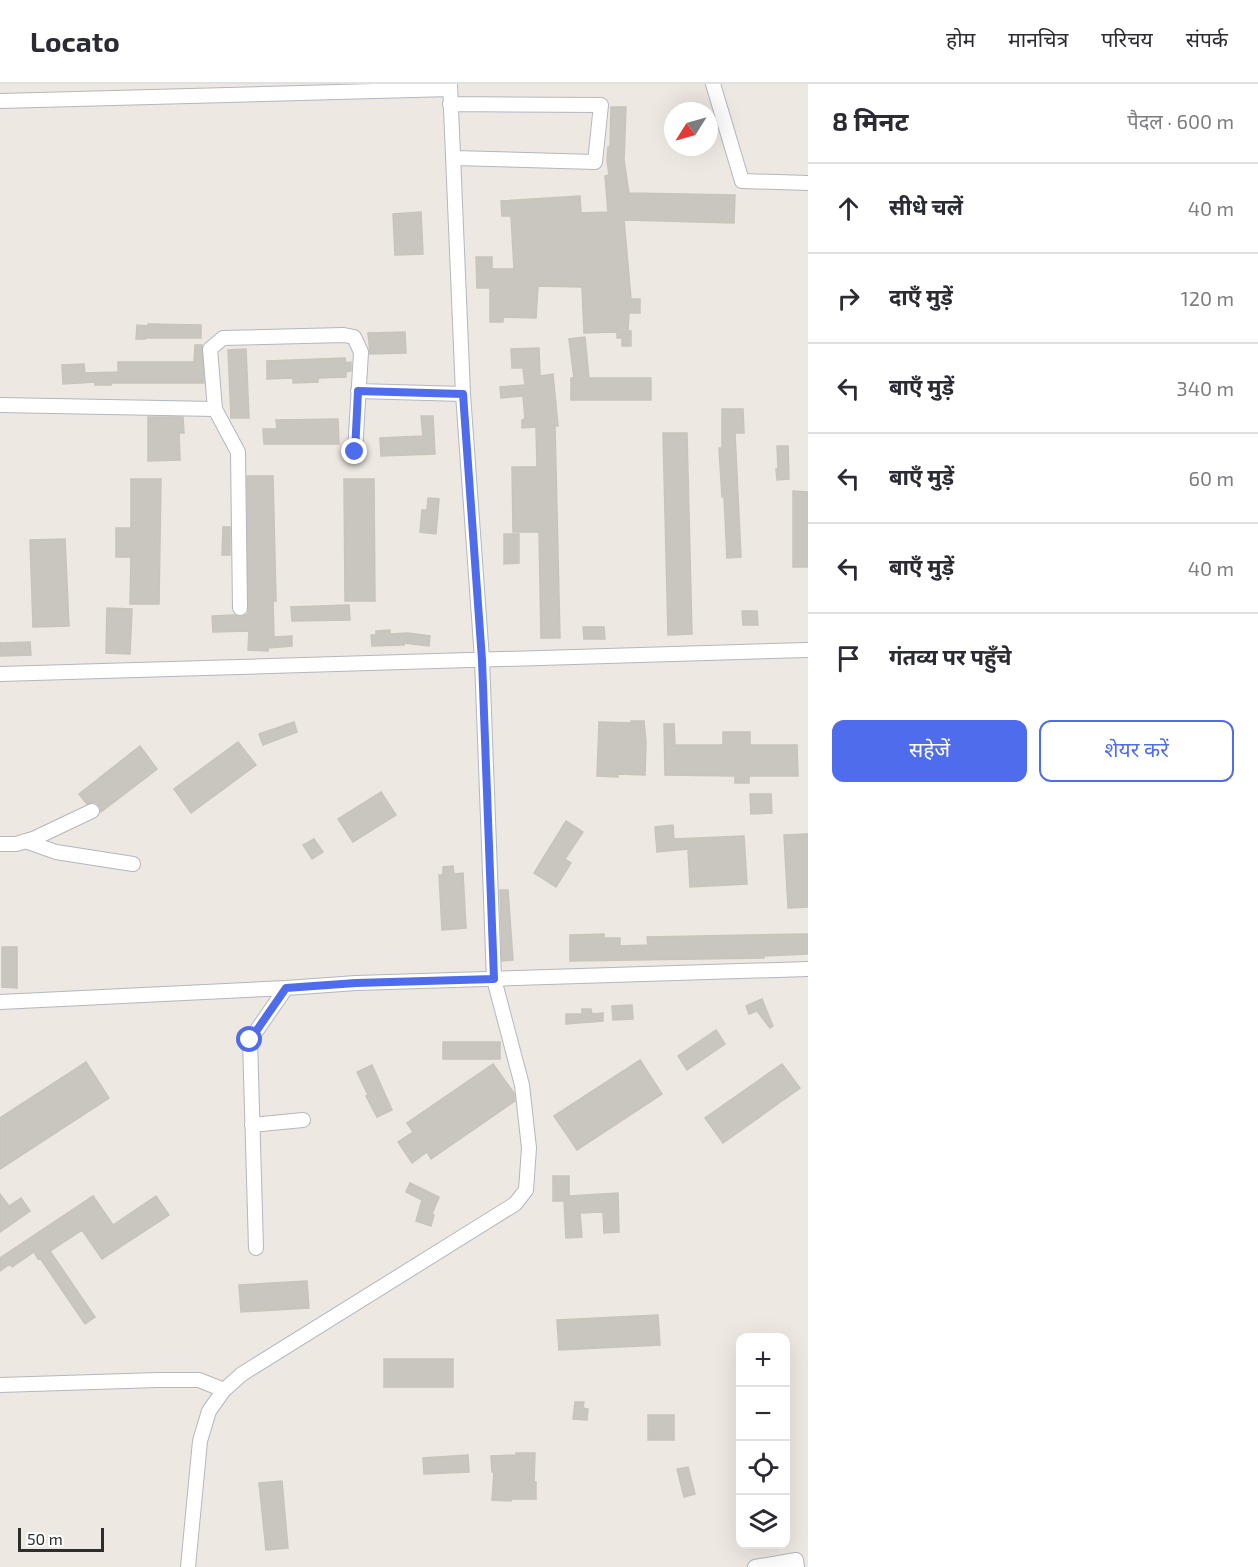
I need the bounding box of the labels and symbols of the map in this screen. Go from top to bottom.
north arrow [664,102,718,156]
route end [341,438,367,464]
route start [236,1026,262,1052]
scale bar [18,1525,104,1552]

